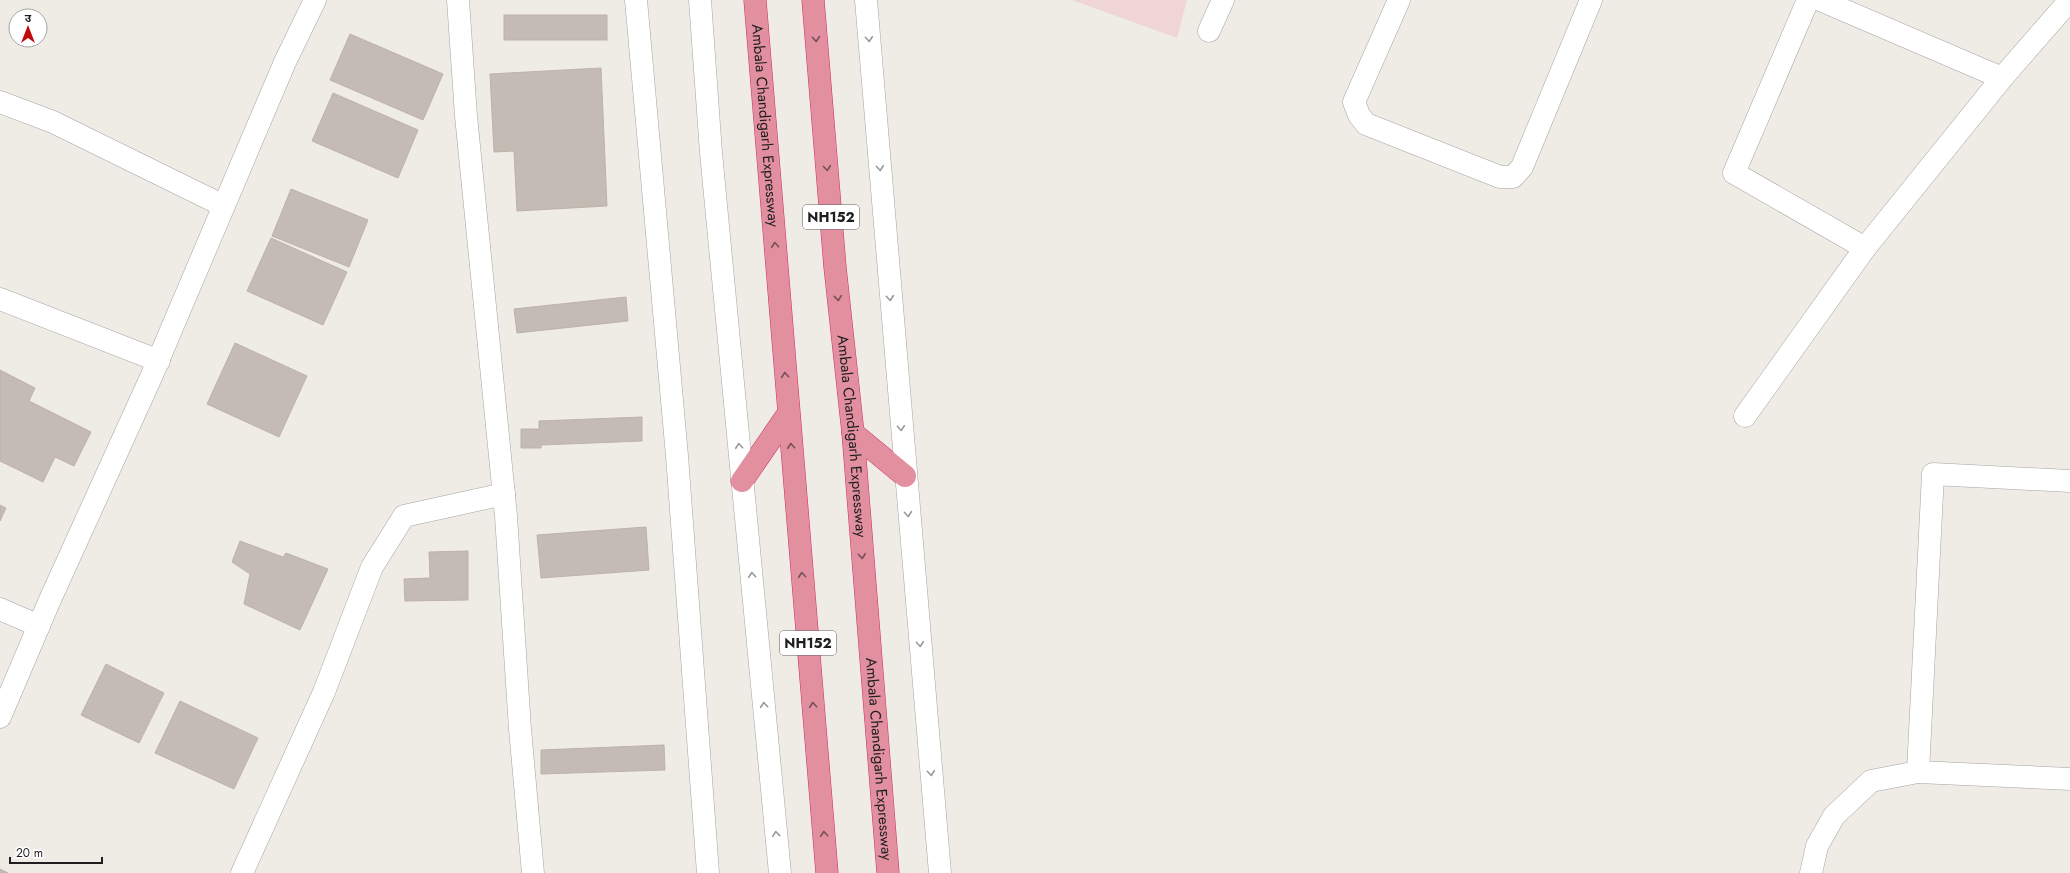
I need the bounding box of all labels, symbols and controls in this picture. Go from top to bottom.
north arrow [8,8,48,48]
text: उ [25,10,32,26]
street label: Ambala Chandigarh Expressway [746,23,785,228]
one-way arrow [812,36,821,42]
one-way arrow [864,36,873,42]
one-way arrow [822,165,831,171]
one-way arrow [875,165,884,171]
road number: NH152 [803,205,859,229]
one-way arrow [770,242,779,248]
one-way arrow [834,295,843,301]
one-way arrow [886,295,895,301]
street label: Ambala Chandigarh Expressway [831,334,872,539]
one-way arrow [781,372,790,378]
one-way arrow [896,425,905,431]
one-way arrow [734,443,743,449]
one-way arrow [787,443,796,449]
one-way arrow [904,511,913,517]
one-way arrow [858,553,867,559]
one-way arrow [748,572,757,578]
one-way arrow [798,572,807,578]
road number: NH152 [780,631,836,655]
one-way arrow [915,641,924,647]
street label: Ambala Chandigarh Expressway [860,657,898,862]
one-way arrow [760,702,769,708]
one-way arrow [809,702,818,708]
one-way arrow [926,770,935,776]
one-way arrow [772,831,781,837]
one-way arrow [820,831,829,837]
scale bar [10,839,102,865]
text: 20 m [16,844,43,862]

